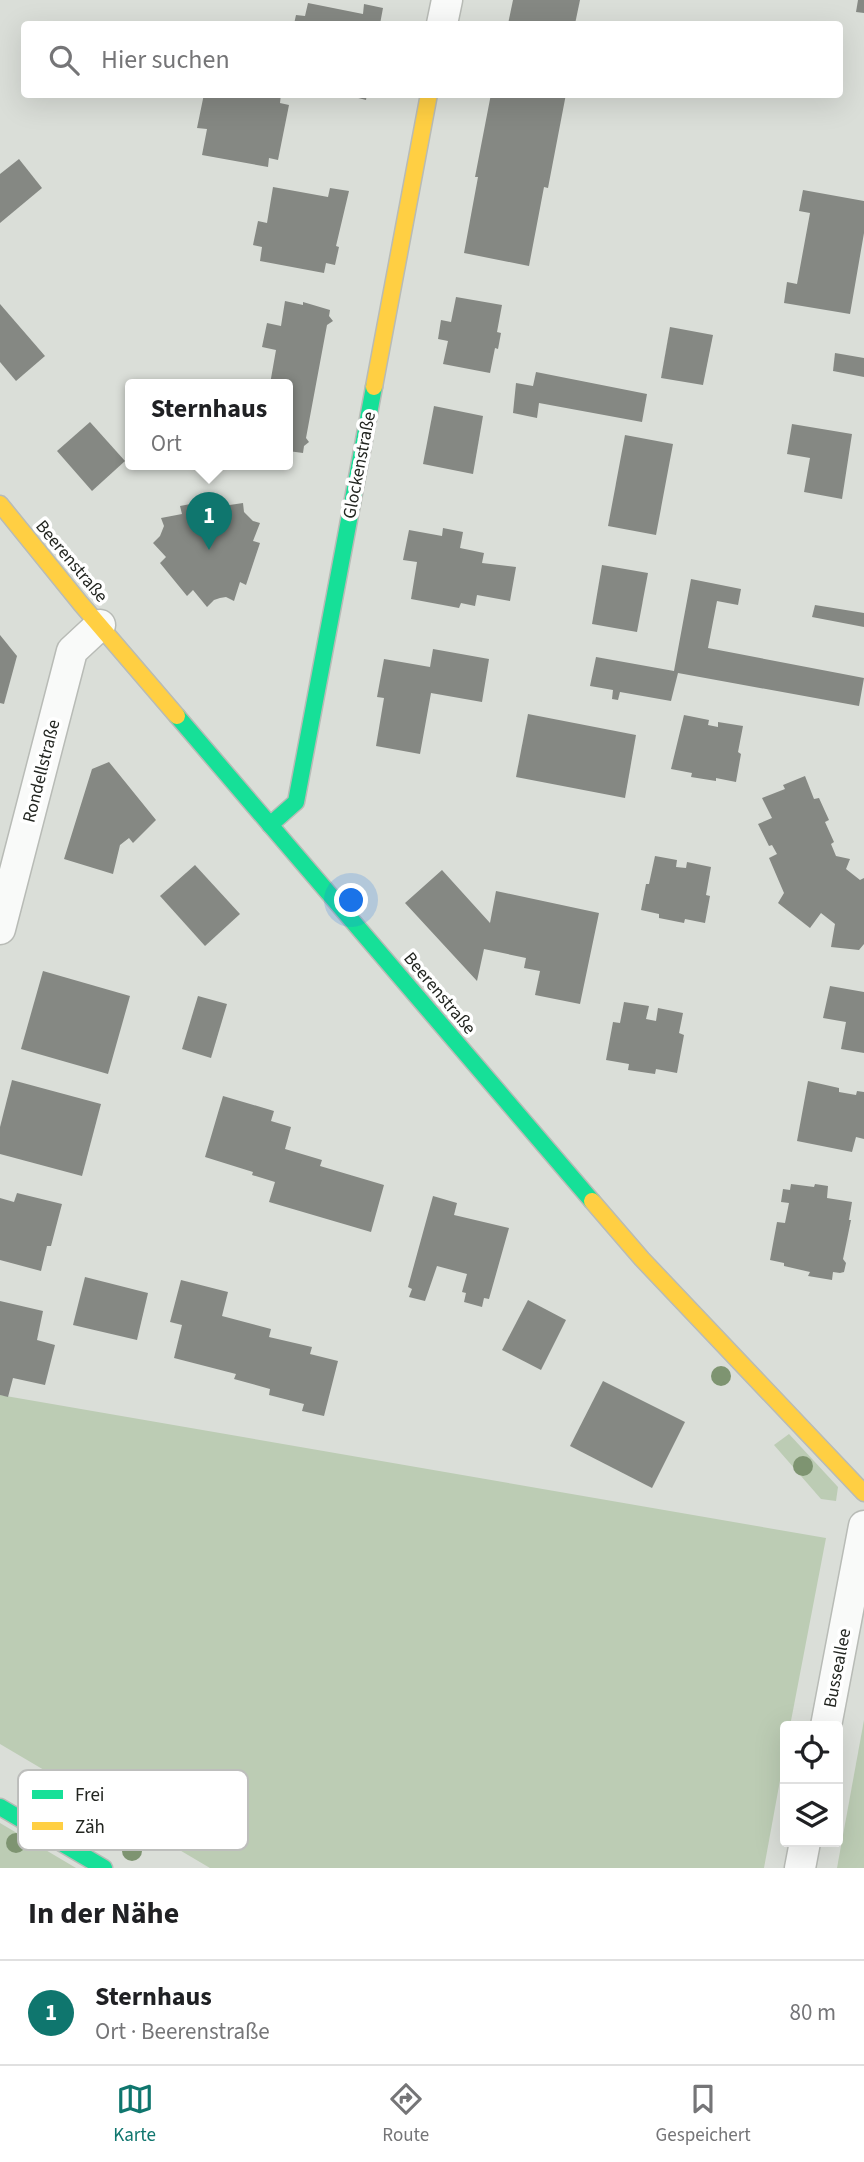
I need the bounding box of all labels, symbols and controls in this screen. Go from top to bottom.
search box [21,21,843,98]
icon: search [45,41,83,79]
text: Hier suchen [101,41,230,78]
popup [125,379,293,470]
text: Sternhaus [151,390,267,427]
street label: Glockenstraße [337,409,382,521]
text: Ort [151,427,182,460]
pin: 1 [186,492,232,550]
street label: Beerenstraße [30,515,114,608]
street label: Rondellstraße [17,717,66,825]
your location [334,883,368,917]
street label: Beerenstraße [398,947,482,1040]
street label: Busseallee [818,1626,857,1710]
map controls [780,1721,843,1847]
button: locate [780,1721,843,1784]
legend [18,1770,248,1850]
text: Frei [75,1782,105,1809]
button: layers [780,1784,843,1847]
text: Zäh [75,1814,105,1841]
text: In der Nähe [28,1892,179,1935]
text: Sternhaus [95,1978,212,2015]
text: 1 [45,1996,57,2029]
text: 80 m [789,1996,836,2029]
text: Ort · Beerenstraße [95,2015,270,2048]
tab: Karte [113,2080,156,2149]
tab: Route [382,2080,429,2149]
tab: Gespeichert [656,2080,751,2149]

